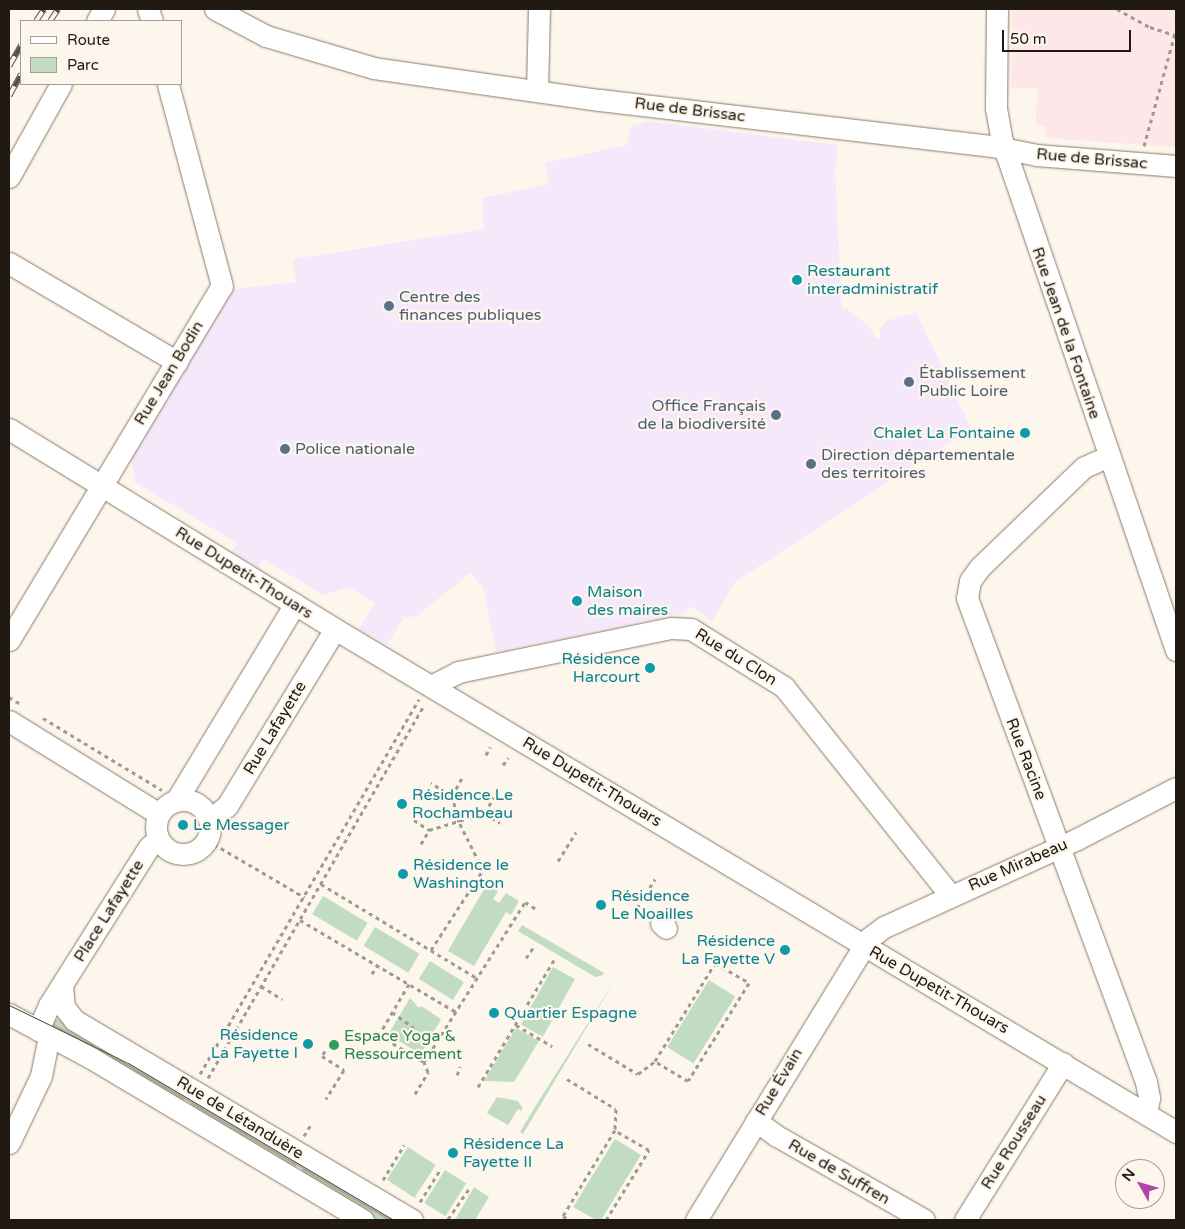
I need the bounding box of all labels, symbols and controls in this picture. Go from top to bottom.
legend [20,20,182,85]
scale bar [1005,20,1134,52]
text: 50 m [1010,30,1047,48]
text: Route [67,31,110,49]
text: Parc [67,56,99,74]
street label: Rue de Brissac [633,94,747,126]
street label: Rue de Brissac [1036,145,1148,173]
street label: Rue Jean de la Fontaine [1028,245,1104,421]
place label: Restaurant interadministratif [807,261,938,299]
marker: Restaurant interadministratif [791,274,803,286]
place label: Centre des finances publiques [399,287,542,325]
marker: Centre des finances publiques [383,300,395,312]
street label: Rue Jean Bodin [130,317,208,429]
place label: Établissement Public Loire [919,363,1026,401]
marker: Établissement Public Loire [903,376,915,388]
place label: Office Français de la biodiversité [637,396,766,434]
marker: Office Français de la biodiversité [770,409,782,421]
place label: Chalet La Fontaine [873,423,1015,443]
marker: Chalet La Fontaine [1019,427,1031,439]
place label: Police nationale [295,439,415,459]
marker: Police nationale [279,443,291,455]
place label: Direction départementale des territoires [821,445,1015,483]
marker: Direction départementale des territoires [805,458,817,470]
street label: Rue Dupetit-Thouars [172,523,316,623]
place label: Maison des maires [587,582,668,620]
marker: Maison des maires [571,595,583,607]
street label: Rue du Clon [692,624,780,690]
place label: Résidence Harcourt [561,649,640,687]
marker: Résidence Harcourt [644,662,656,674]
street label: Rue Lafayette [240,678,310,778]
street label: Rue Racine [1002,715,1050,803]
street label: Rue Dupetit-Thouars [519,733,665,831]
place label: Résidence Le Rochambeau [412,785,513,823]
marker: Résidence Le Rochambeau [396,798,408,810]
place label: Le Messager [193,815,289,835]
marker: Le Messager [177,819,189,831]
street label: Rue Mirabeau [965,835,1071,895]
place label: Résidence le Washington [413,855,509,893]
street label: Place Lafayette [70,856,148,966]
marker: Résidence le Washington [397,868,409,880]
place label: Résidence Le Noailles [611,886,693,924]
marker: Résidence Le Noailles [595,899,607,911]
place label: Résidence La Fayette V [681,931,775,969]
street label: Rue Dupetit-Thouars [866,942,1012,1038]
marker: Résidence La Fayette V [779,944,791,956]
place label: Quartier Espagne [504,1003,637,1023]
marker: Quartier Espagne [488,1007,500,1019]
place label: Résidence La Fayette I [211,1025,298,1063]
place label: Espace Yoga & Ressourcement [344,1026,462,1064]
marker: Résidence La Fayette I [302,1038,314,1050]
marker: Espace Yoga & Ressourcement [328,1039,340,1051]
street label: Rue Évain [751,1045,807,1119]
street label: Rue de Létanduère [173,1073,307,1163]
street label: Rue Rousseau [977,1091,1051,1193]
place label: Résidence La Fayette II [463,1134,564,1172]
street label: Rue de Suffren [785,1135,893,1209]
marker: Résidence La Fayette II [447,1147,459,1159]
north arrow [1115,1159,1165,1209]
text: N [1118,1165,1139,1185]

